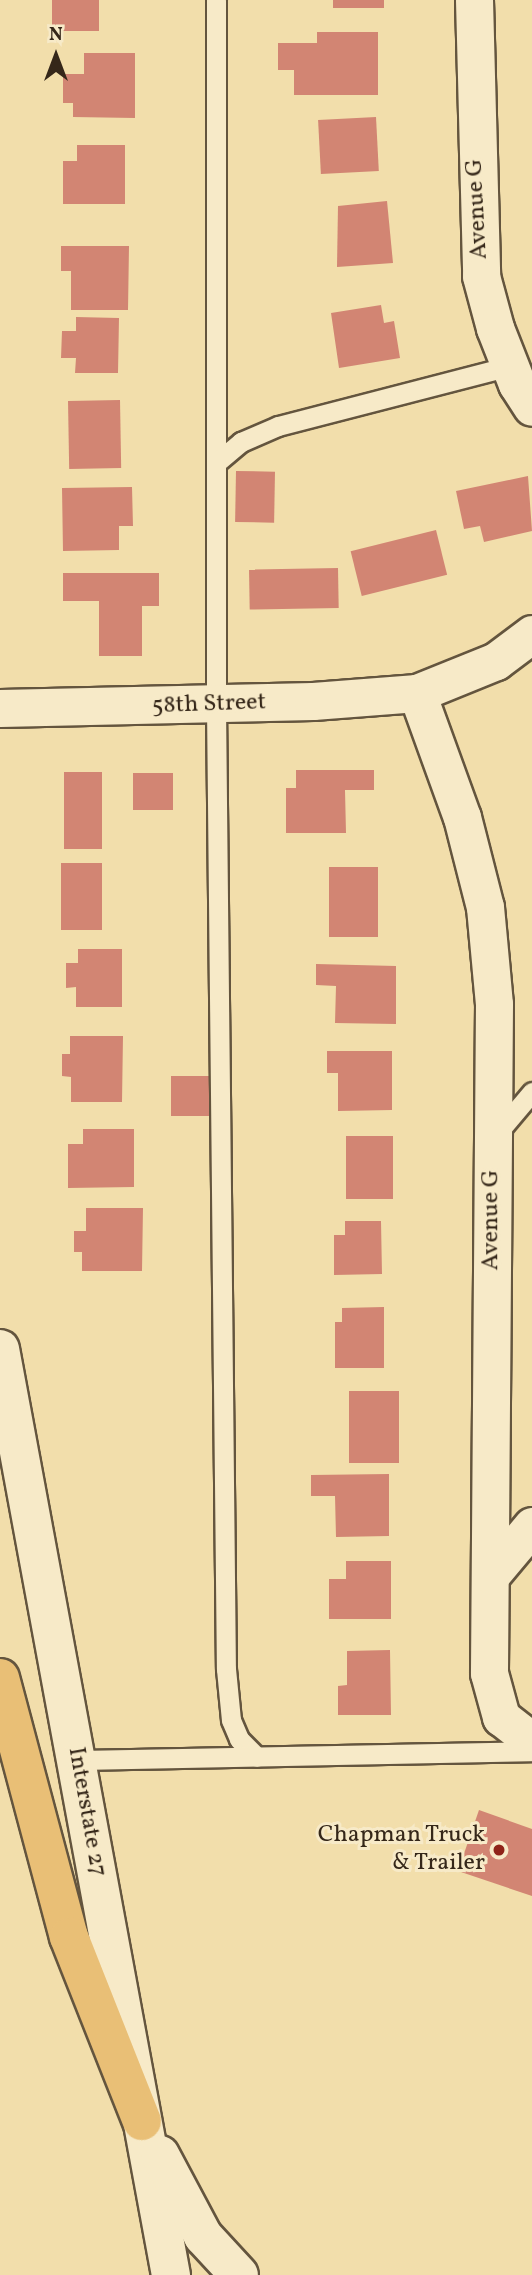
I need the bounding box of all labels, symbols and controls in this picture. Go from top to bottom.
north arrow [21,21,91,91]
text: N [49,22,63,48]
street label: Avenue G [461,158,495,260]
street label: 58th Street [151,689,267,721]
street label: Avenue G [478,1170,506,1270]
street label: Interstate 27 [60,1745,112,1879]
place label: Chapman Truck & Trailer [317,1822,485,1878]
marker: Chapman Truck & Trailer [491,1842,507,1858]

